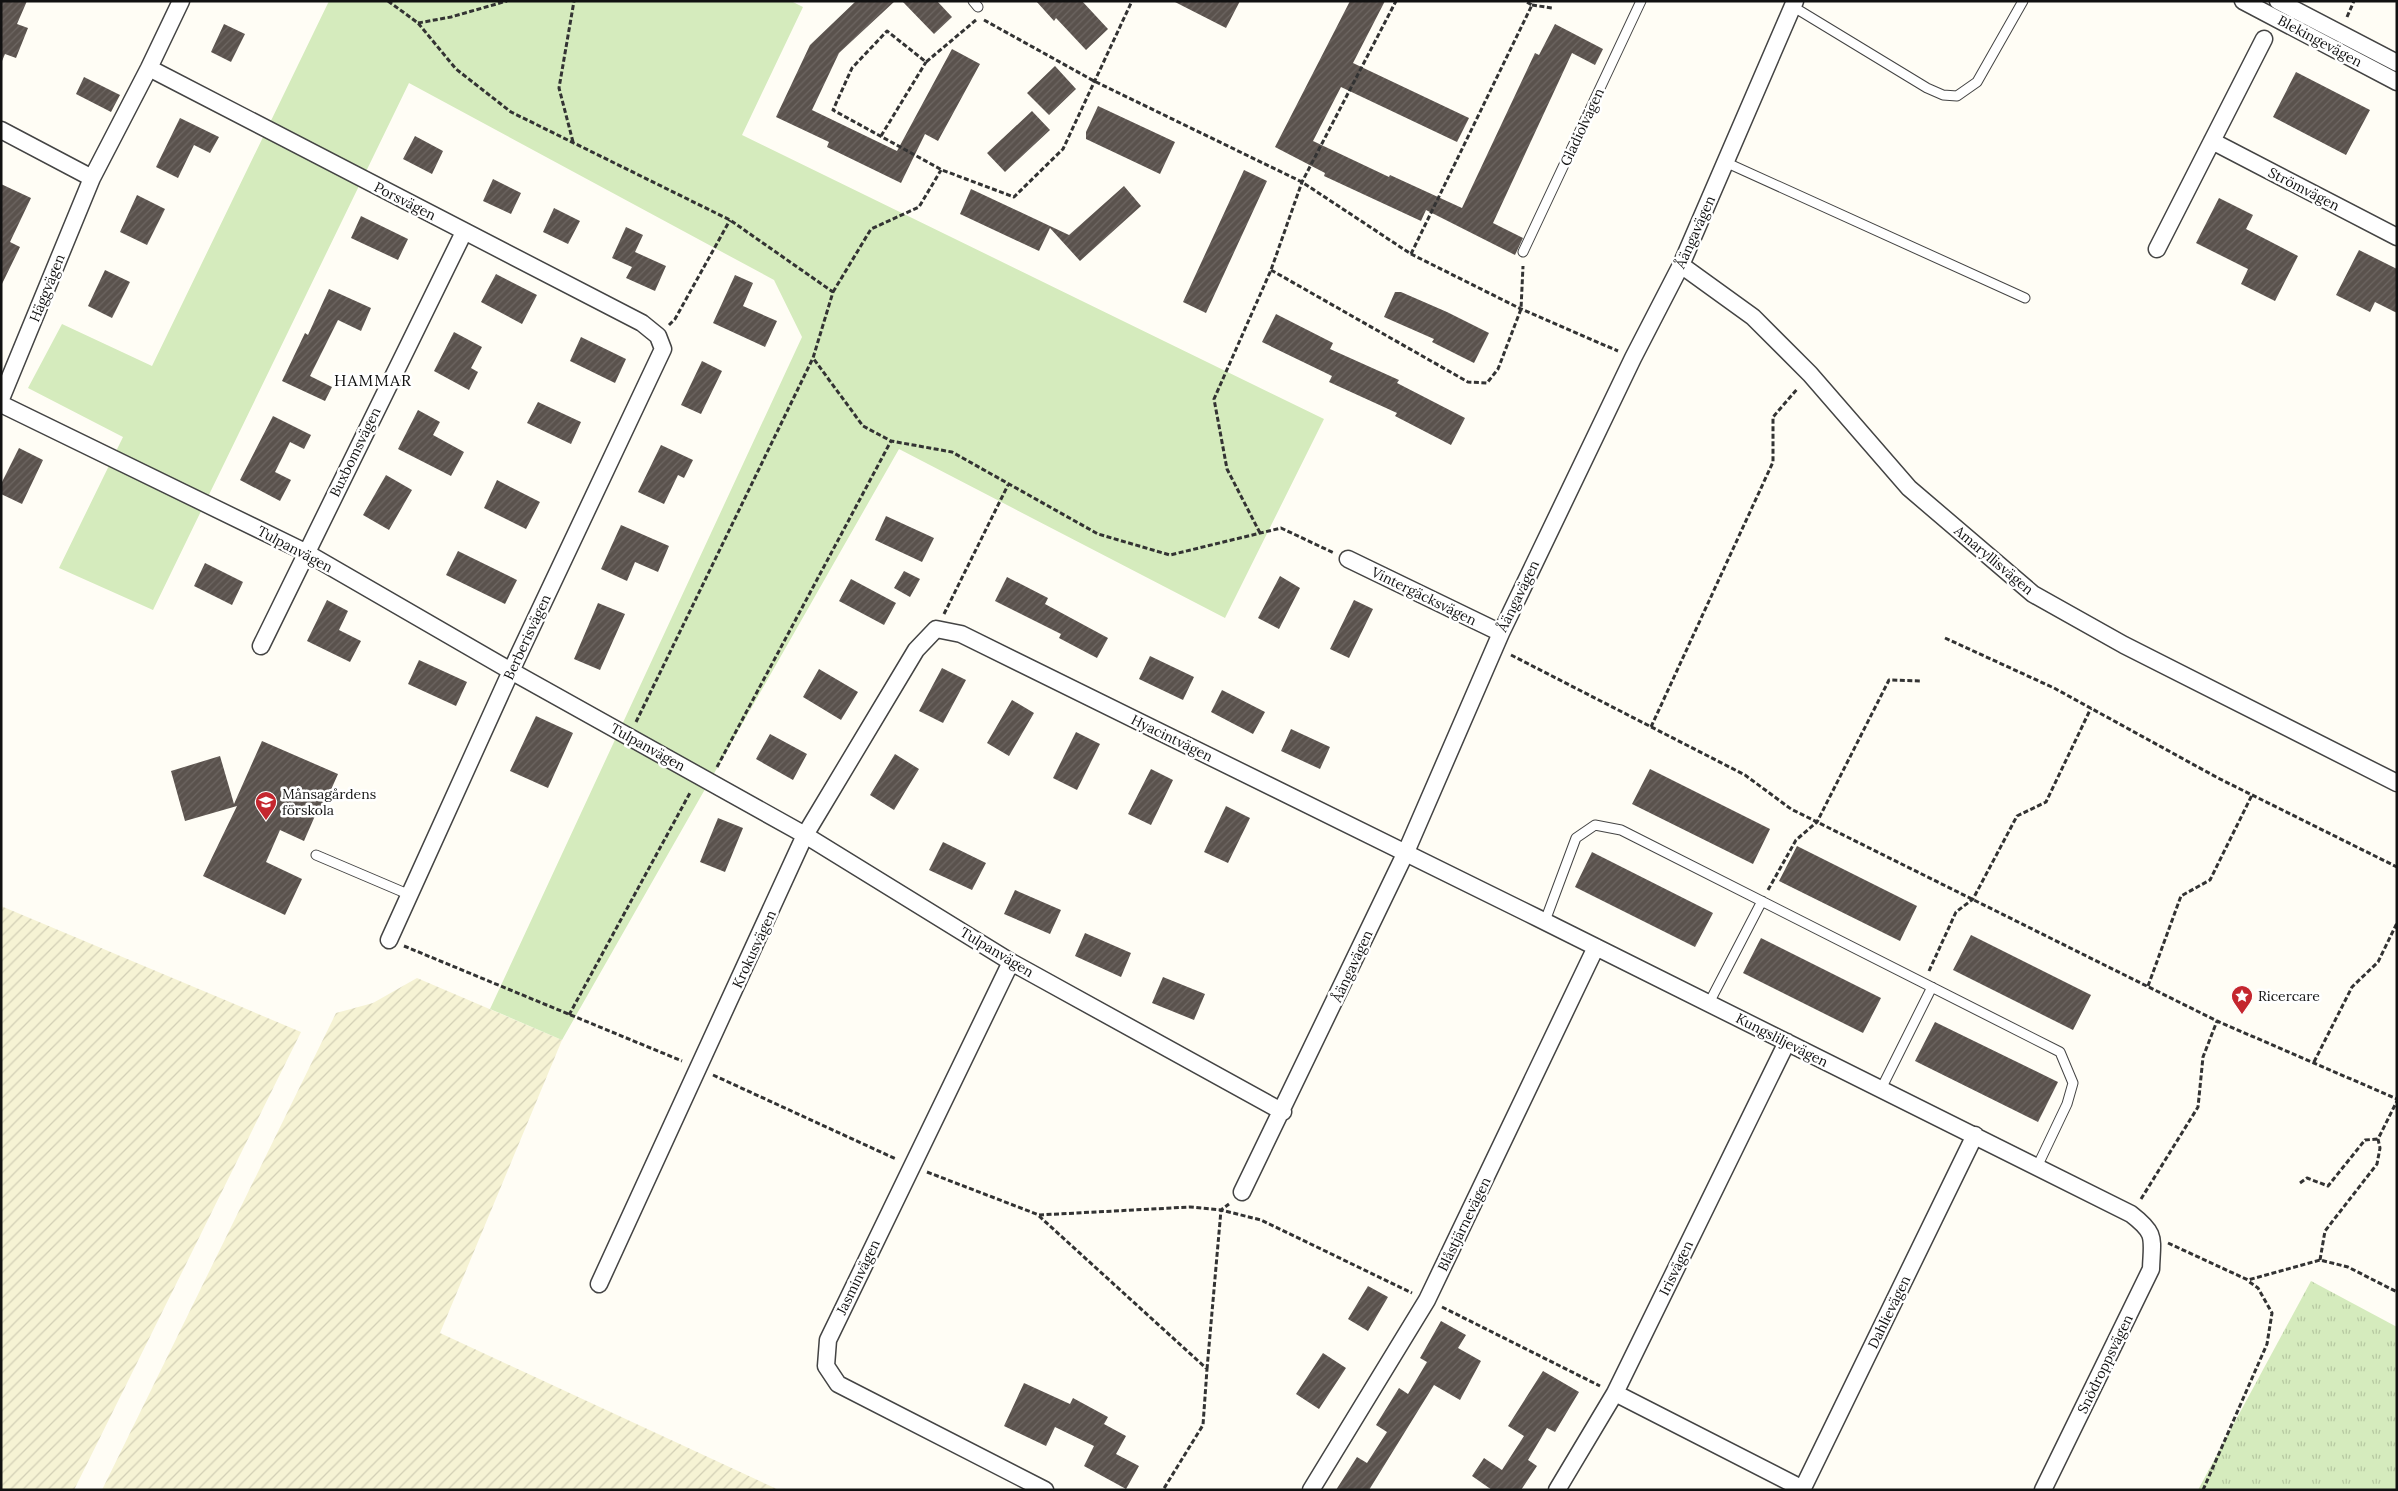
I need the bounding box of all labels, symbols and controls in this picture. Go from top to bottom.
street label: Blekingevägen [2275,11,2366,71]
street label: Gladiolvägen [1556,85,1608,169]
street label: Strömvägen [2265,163,2343,215]
street label: Porsvägen [371,178,439,224]
street label: Åängavägen [1671,192,1719,272]
street label: Häggvägen [25,251,69,325]
district label: HAMMAR [334,370,412,390]
street label: Buxbomsvägen [326,404,385,500]
street label: Amaryllisvägen [1950,521,2038,599]
street label: Tulpanvägen [254,522,336,577]
street label: Åängavägen [1492,557,1543,636]
street label: Vintergäcksvägen [1368,562,1480,629]
street label: Berberisvägen [499,591,555,683]
street label: Hyacintvägen [1128,710,1216,766]
street label: Tulpanvägen [607,719,689,775]
place label: Månsagårdens förskola [282,785,376,819]
school or university icon: Månsagårdens förskola [254,790,278,821]
street label: Krokusvägen [728,907,780,991]
street label: Tulpanvägen [957,923,1038,981]
street label: Åängavägen [1327,927,1377,1006]
place icon: Ricercare [2230,984,2254,1015]
place label: Ricercare [2258,987,2320,1005]
street label: Kungsliljevägen [1733,1009,1832,1071]
street label: Blåstjärnevägen [1433,1174,1495,1274]
street label: Jasminvägen [832,1236,884,1318]
street label: Irisvägen [1655,1237,1697,1298]
street label: Dahlievägen [1864,1272,1915,1352]
street label: Snödroppsvägen [2073,1311,2137,1417]

